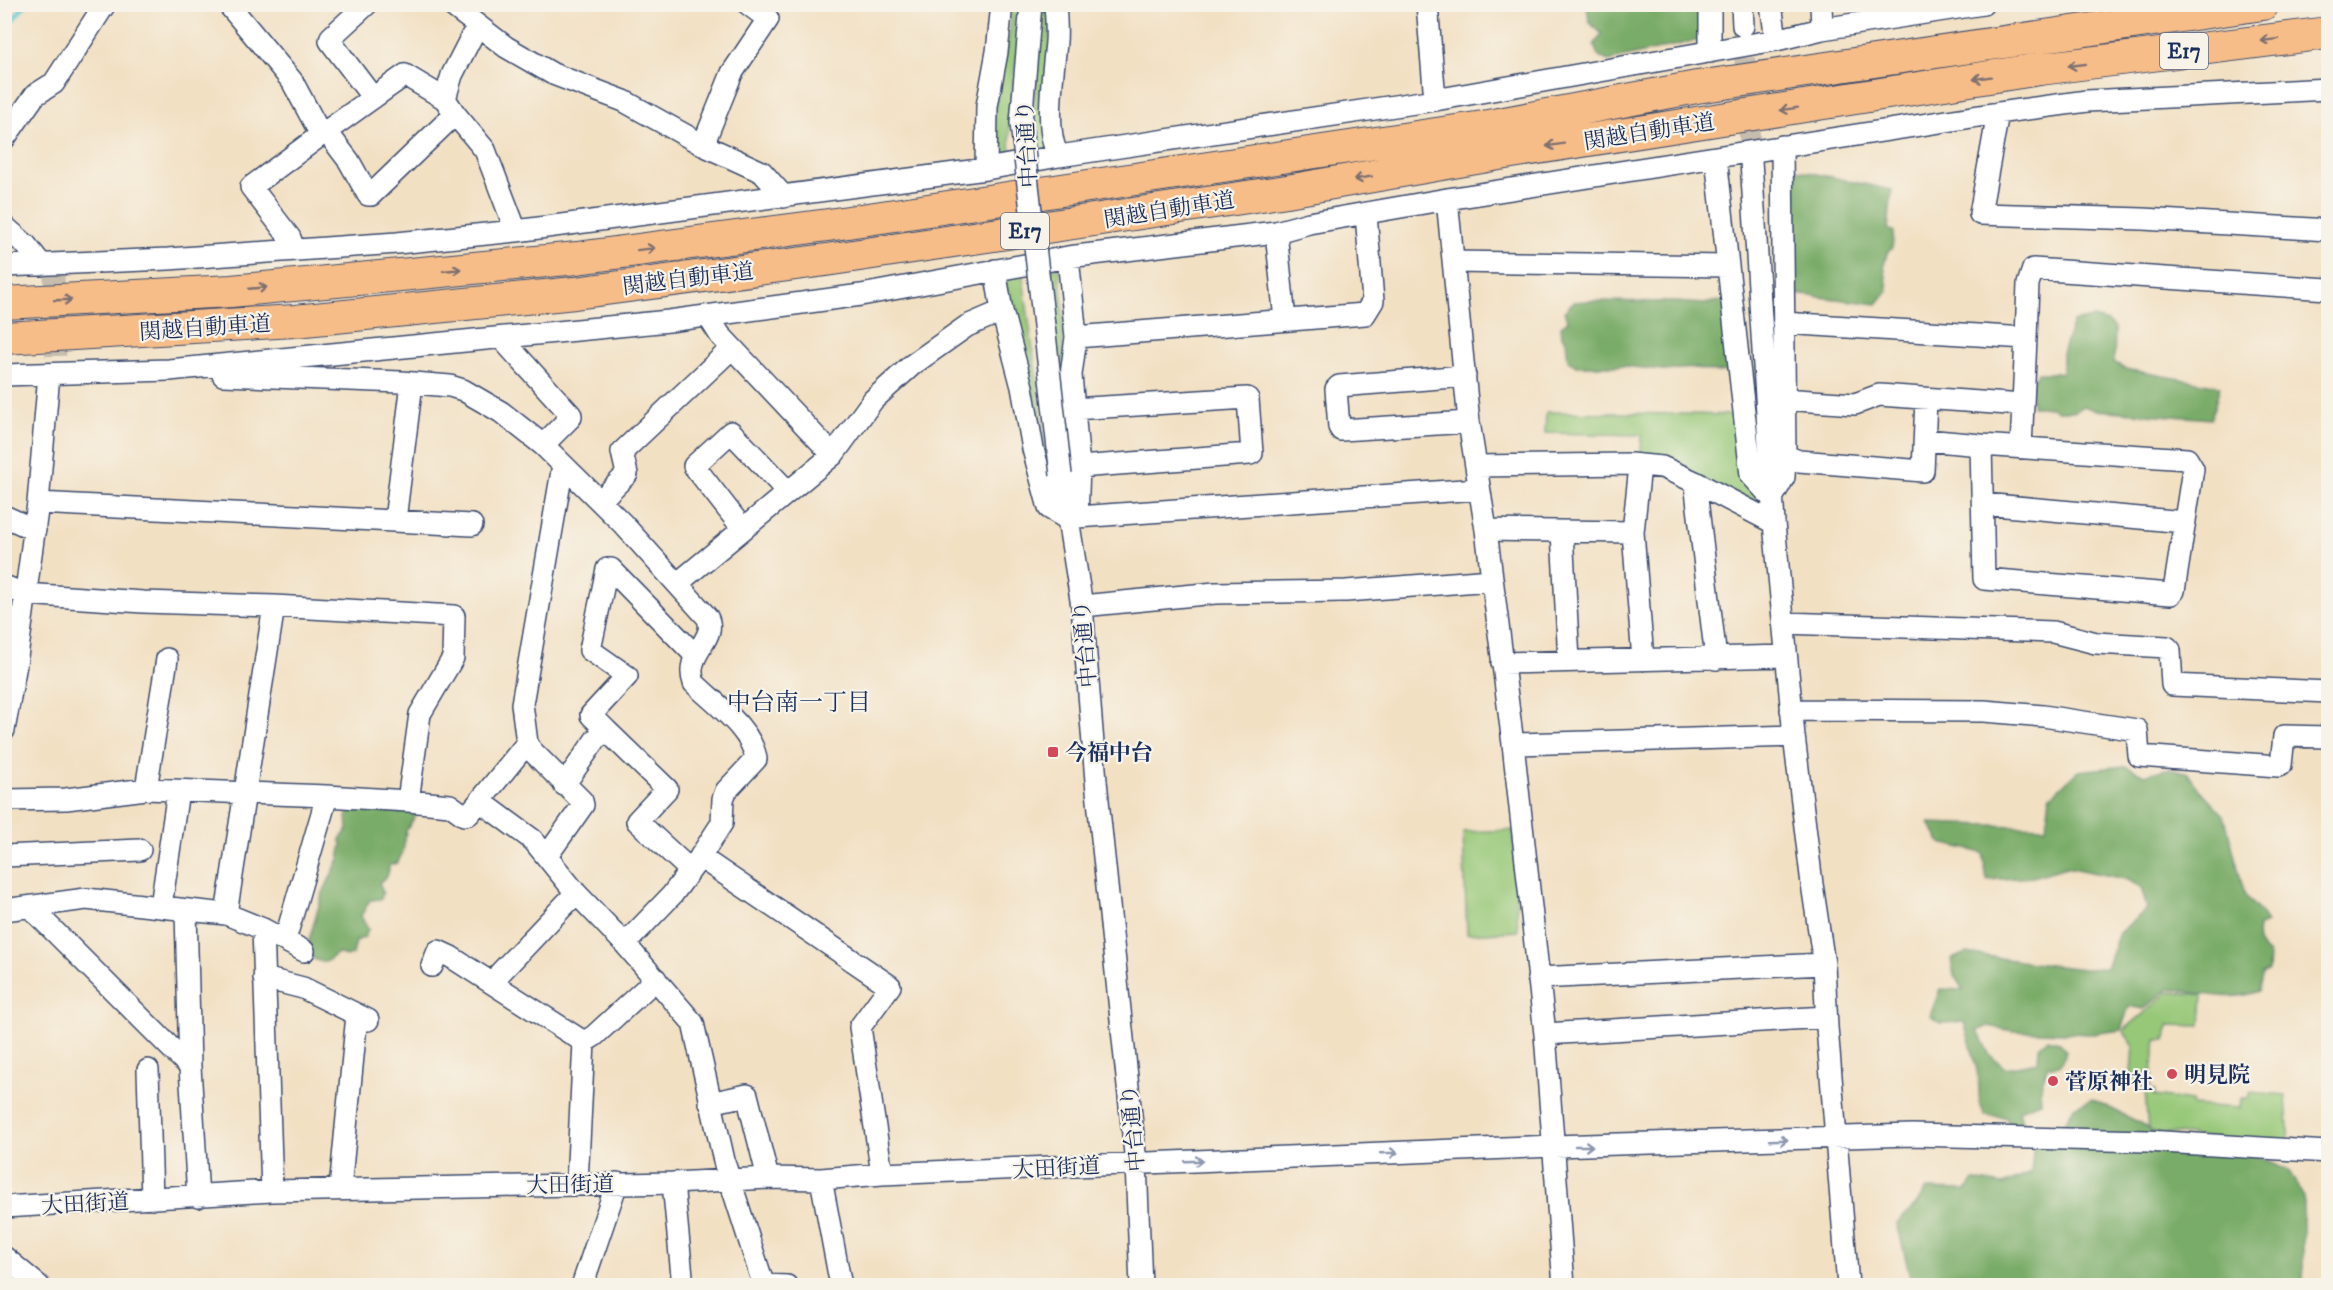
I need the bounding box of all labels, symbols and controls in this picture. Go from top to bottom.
road number: E17 [2160,33,2208,69]
one-way arrow [2261,35,2281,46]
one-way arrow [2068,59,2087,70]
one-way arrow [1973,73,1992,84]
street label: 中台通り [1012,99,1043,189]
one-way arrow [1780,103,1800,114]
street label: 関越自動車道 [1582,109,1717,156]
one-way arrow [1546,140,1566,151]
one-way arrow [1354,172,1373,183]
street label: 関越自動車道 [1102,187,1237,234]
road number: E17 [1001,213,1049,249]
one-way arrow [635,243,655,254]
street label: 関越自動車道 [621,258,755,301]
one-way arrow [441,264,461,275]
one-way arrow [247,282,267,293]
one-way arrow [52,295,72,306]
street label: 関越自動車道 [138,310,272,347]
street label: 中台通り [1068,599,1103,689]
district label: 中台南一丁目 [727,688,871,718]
place label: 今福中台 [1065,740,1153,767]
marker: 今福中台 [1046,745,1060,759]
place label: 明見院 [2184,1062,2250,1089]
marker: 明見院 [2165,1067,2179,1081]
place label: 菅原神社 [2065,1069,2153,1096]
marker: 菅原神社 [2046,1074,2060,1088]
street label: 中台通り [1116,1083,1151,1173]
one-way arrow [1768,1135,1788,1146]
one-way arrow [1573,1140,1593,1152]
one-way arrow [1379,1147,1399,1159]
street label: 大田街道 [1011,1153,1101,1184]
one-way arrow [1184,1155,1204,1166]
street label: 大田街道 [526,1171,614,1200]
street label: 大田街道 [40,1189,130,1220]

